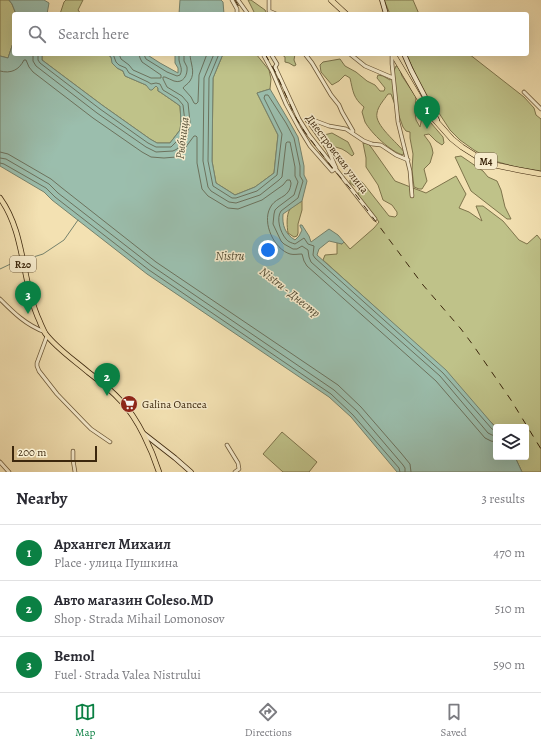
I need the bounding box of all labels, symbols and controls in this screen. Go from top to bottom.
search box [12,12,529,56]
icon: search [26,23,48,45]
text: Search here [58,24,129,44]
pin: 1 [414,96,440,129]
street label: Днестровская улица [302,111,372,197]
water label: Рыбница [171,116,193,160]
road number: M4 [475,153,497,169]
your location [258,240,278,260]
water label: Nistru [216,248,245,264]
road number: R20 [10,256,36,272]
water label: Nistru - Днестр [256,263,324,321]
pin: 3 [15,281,41,314]
pin: 2 [94,363,120,396]
supermarket icon: Galina Oancea [119,394,139,414]
place label: Galina Oancea [142,397,208,412]
map controls [493,424,529,460]
button: layers [493,424,529,460]
scale bar [12,444,97,463]
text: 200 m [18,445,46,460]
text: Nearby [16,487,67,510]
text: 3 results [481,490,525,507]
text: Архангел Михаил [54,534,171,554]
text: 1 [27,544,31,561]
text: 470 m [493,544,525,561]
text: Place · улица Пушкина [54,554,178,571]
text: Авто магазин Coleso.MD [54,590,213,610]
text: 2 [26,600,32,617]
text: 510 m [495,600,525,617]
text: Shop · Strada Mihail Lomonosov [54,610,225,627]
text: Bemol [54,646,95,666]
text: 3 [26,656,32,673]
text: 590 m [493,656,525,673]
text: Fuel · Strada Valea Nistrului [54,666,201,683]
tab: Map [74,701,96,740]
tab: Directions [245,701,292,740]
tab: Saved [441,701,467,740]

